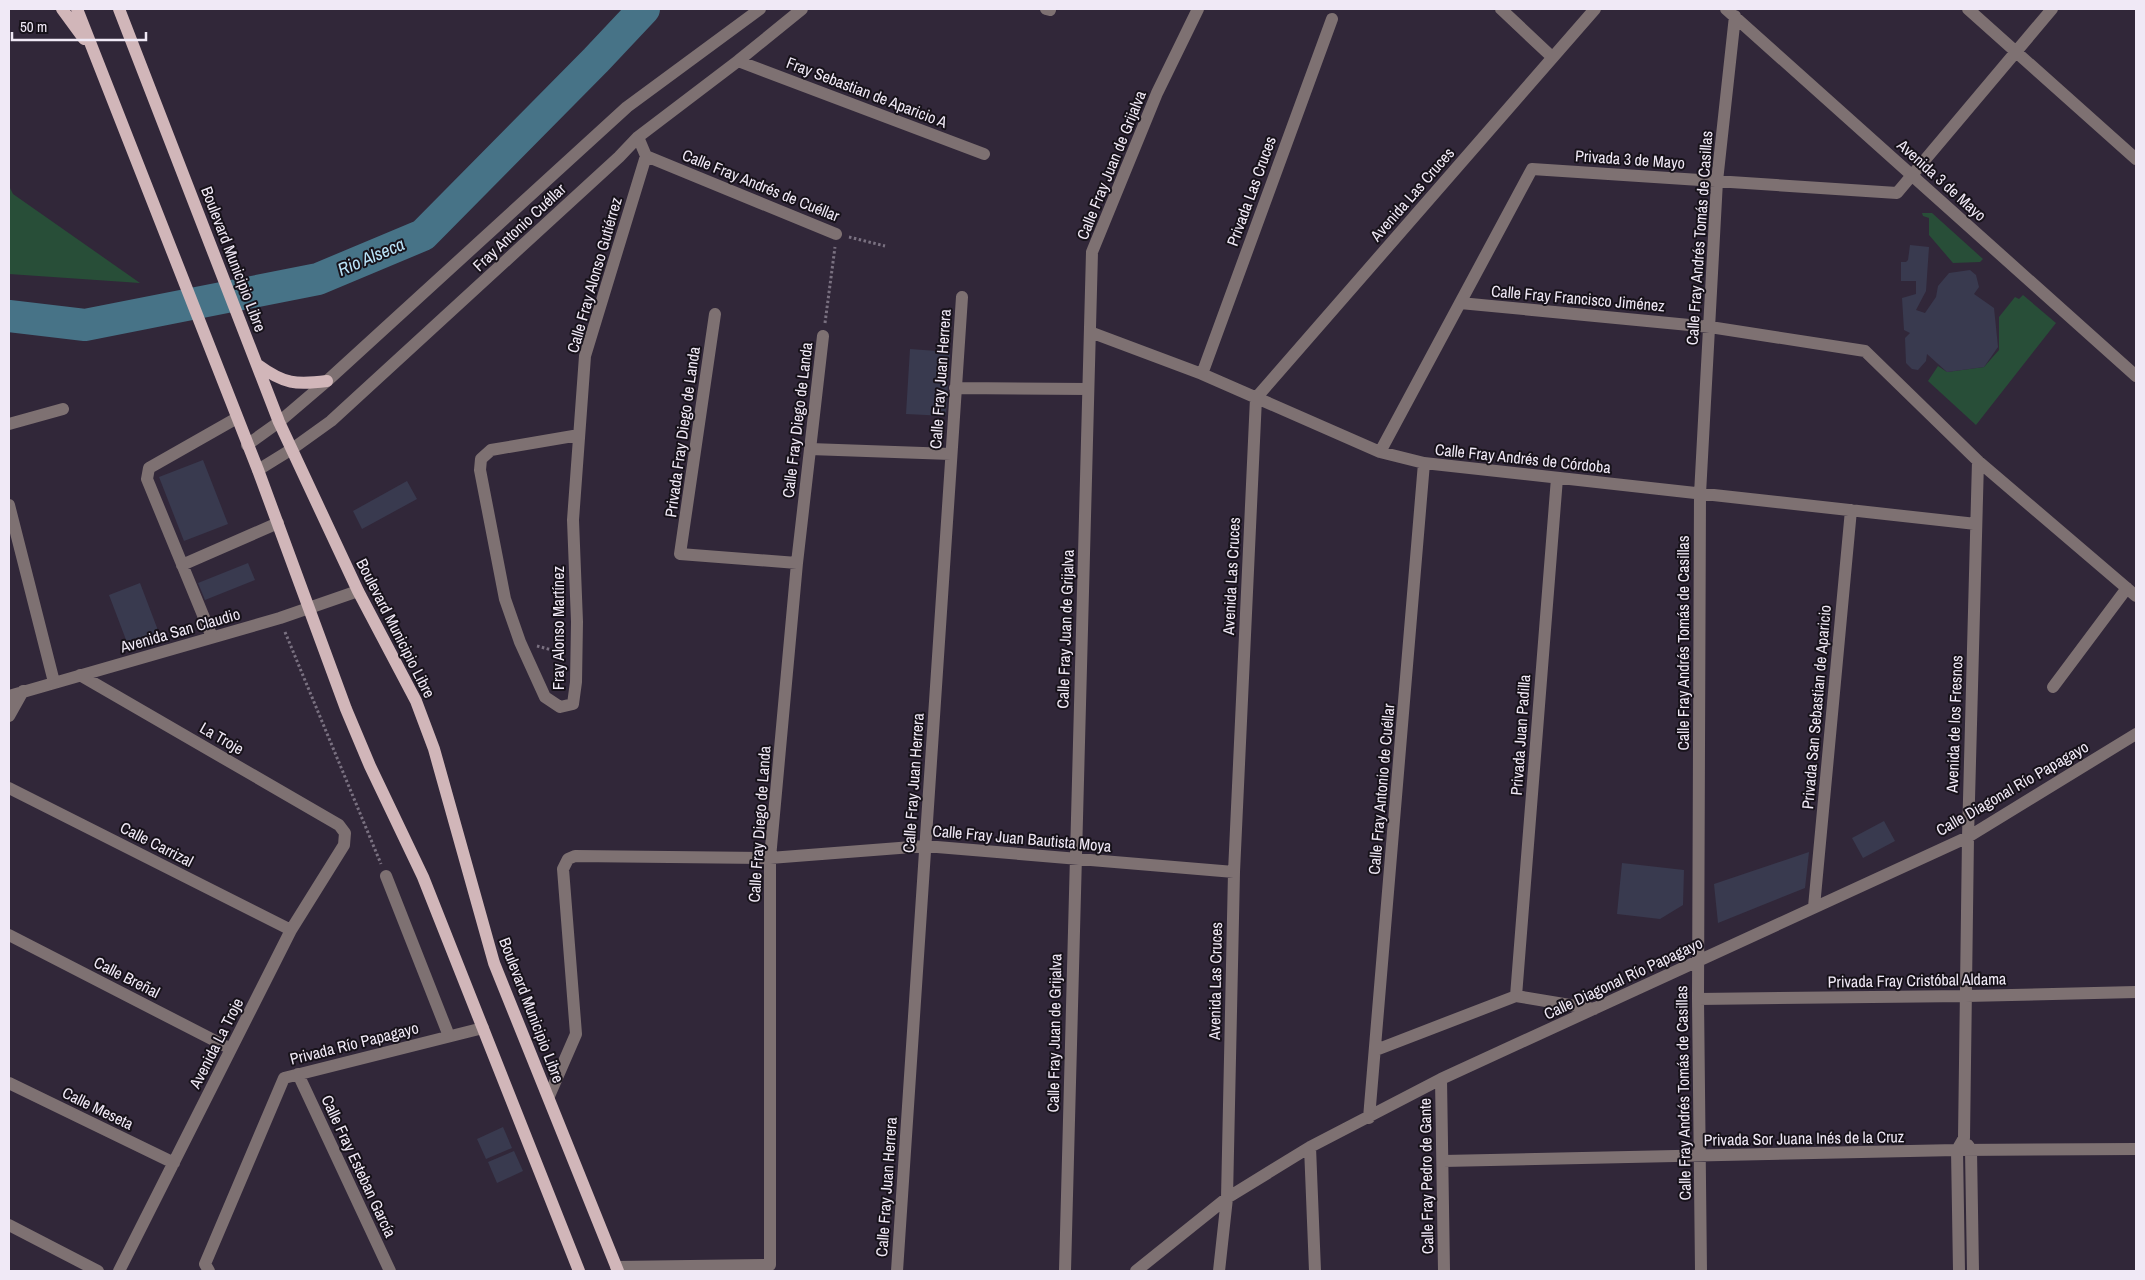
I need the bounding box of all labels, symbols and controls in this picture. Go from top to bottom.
scale bar [12,10,146,42]
text: 50 m [20,16,47,37]
street label: Fray Sebastian de Aparicio A [783,51,951,133]
street label: Calle Fray Juan de Grijalva [1071,87,1151,243]
street label: Calle Fray Andrés Tomás de Casillas [1681,130,1717,346]
street label: Privada Las Cruces [1221,133,1281,249]
street label: Avenida 3 de Mayo [1892,133,1991,226]
street label: Avenida Las Cruces [1364,142,1459,246]
street label: Calle Fray Andrés de Cuéllar [679,143,843,227]
street label: Privada 3 de Mayo [1574,144,1686,174]
street label: Fray Antonio Cuéllar [468,178,571,276]
street label: Boulevard Municipio Libre [196,183,272,335]
street label: Calle Fray Alonso Gutiérrez [561,194,627,355]
water label: Rio Alseca [334,231,408,282]
street label: Calle Fray Francisco Jiménez [1490,279,1666,317]
street label: Calle Fray Juan Herrera [924,308,956,450]
street label: Calle Fray Diego de Landa [777,340,818,499]
street label: Privada Fray Diego de Landa [659,345,705,519]
street label: Calle Fray Andrés de Córdoba [1434,438,1613,478]
street label: Avenida Las Cruces [1217,517,1245,636]
street label: Calle Fray Andrés Tomás de Casillas [1672,536,1694,750]
street label: Calle Fray Juan de Grijalva [1051,548,1079,709]
street label: Boulevard Municipio Libre [351,554,441,702]
street label: Fray Alonso Martínez [547,566,569,690]
street label: Avenida San Claudio [117,602,243,658]
street label: Privada San Sebastian de Aparicio [1796,604,1836,810]
street label: Avenida de los Fresnos [1941,655,1967,794]
street label: Privada Juan Padilla [1505,673,1535,796]
street label: Calle Fray Antonio de Cuéllar [1363,702,1399,875]
street label: Calle Fray Juan Herrera [897,712,929,854]
street label: La Troje [196,717,248,759]
street label: Calle Diagonal Río Papagayo [1932,735,2092,841]
street label: Calle Fray Diego de Landa [743,744,775,903]
street label: Calle Carrizal [117,816,197,872]
street label: Calle Fray Juan Bautista Moya [932,819,1113,857]
street label: Avenida Las Cruces [1203,922,1227,1041]
street label: Calle Diagonal Río Papagayo [1540,932,1706,1024]
street label: Boulevard Municipio Libre [494,934,570,1086]
street label: Calle Breñal [90,951,164,1003]
street label: Calle Fray Juan de Grijalva [1042,953,1066,1113]
street label: Privada Fray Cristóbal Aldama [1827,967,2007,993]
street label: Calle Fray Andrés Tomás de Casillas [1670,985,1696,1201]
street label: Avenida La Troje [183,994,248,1093]
street label: Privada Río Papagayo [287,1016,421,1070]
street label: Calle Meseta [59,1081,138,1135]
street label: Calle Fray Esteban García [316,1091,402,1241]
street label: Calle Fray Pedro de Gante [1414,1098,1438,1254]
street label: Calle Fray Juan Herrera [870,1116,902,1258]
street label: Privada Sor Juana Inés de la Cruz [1704,1125,1905,1151]

